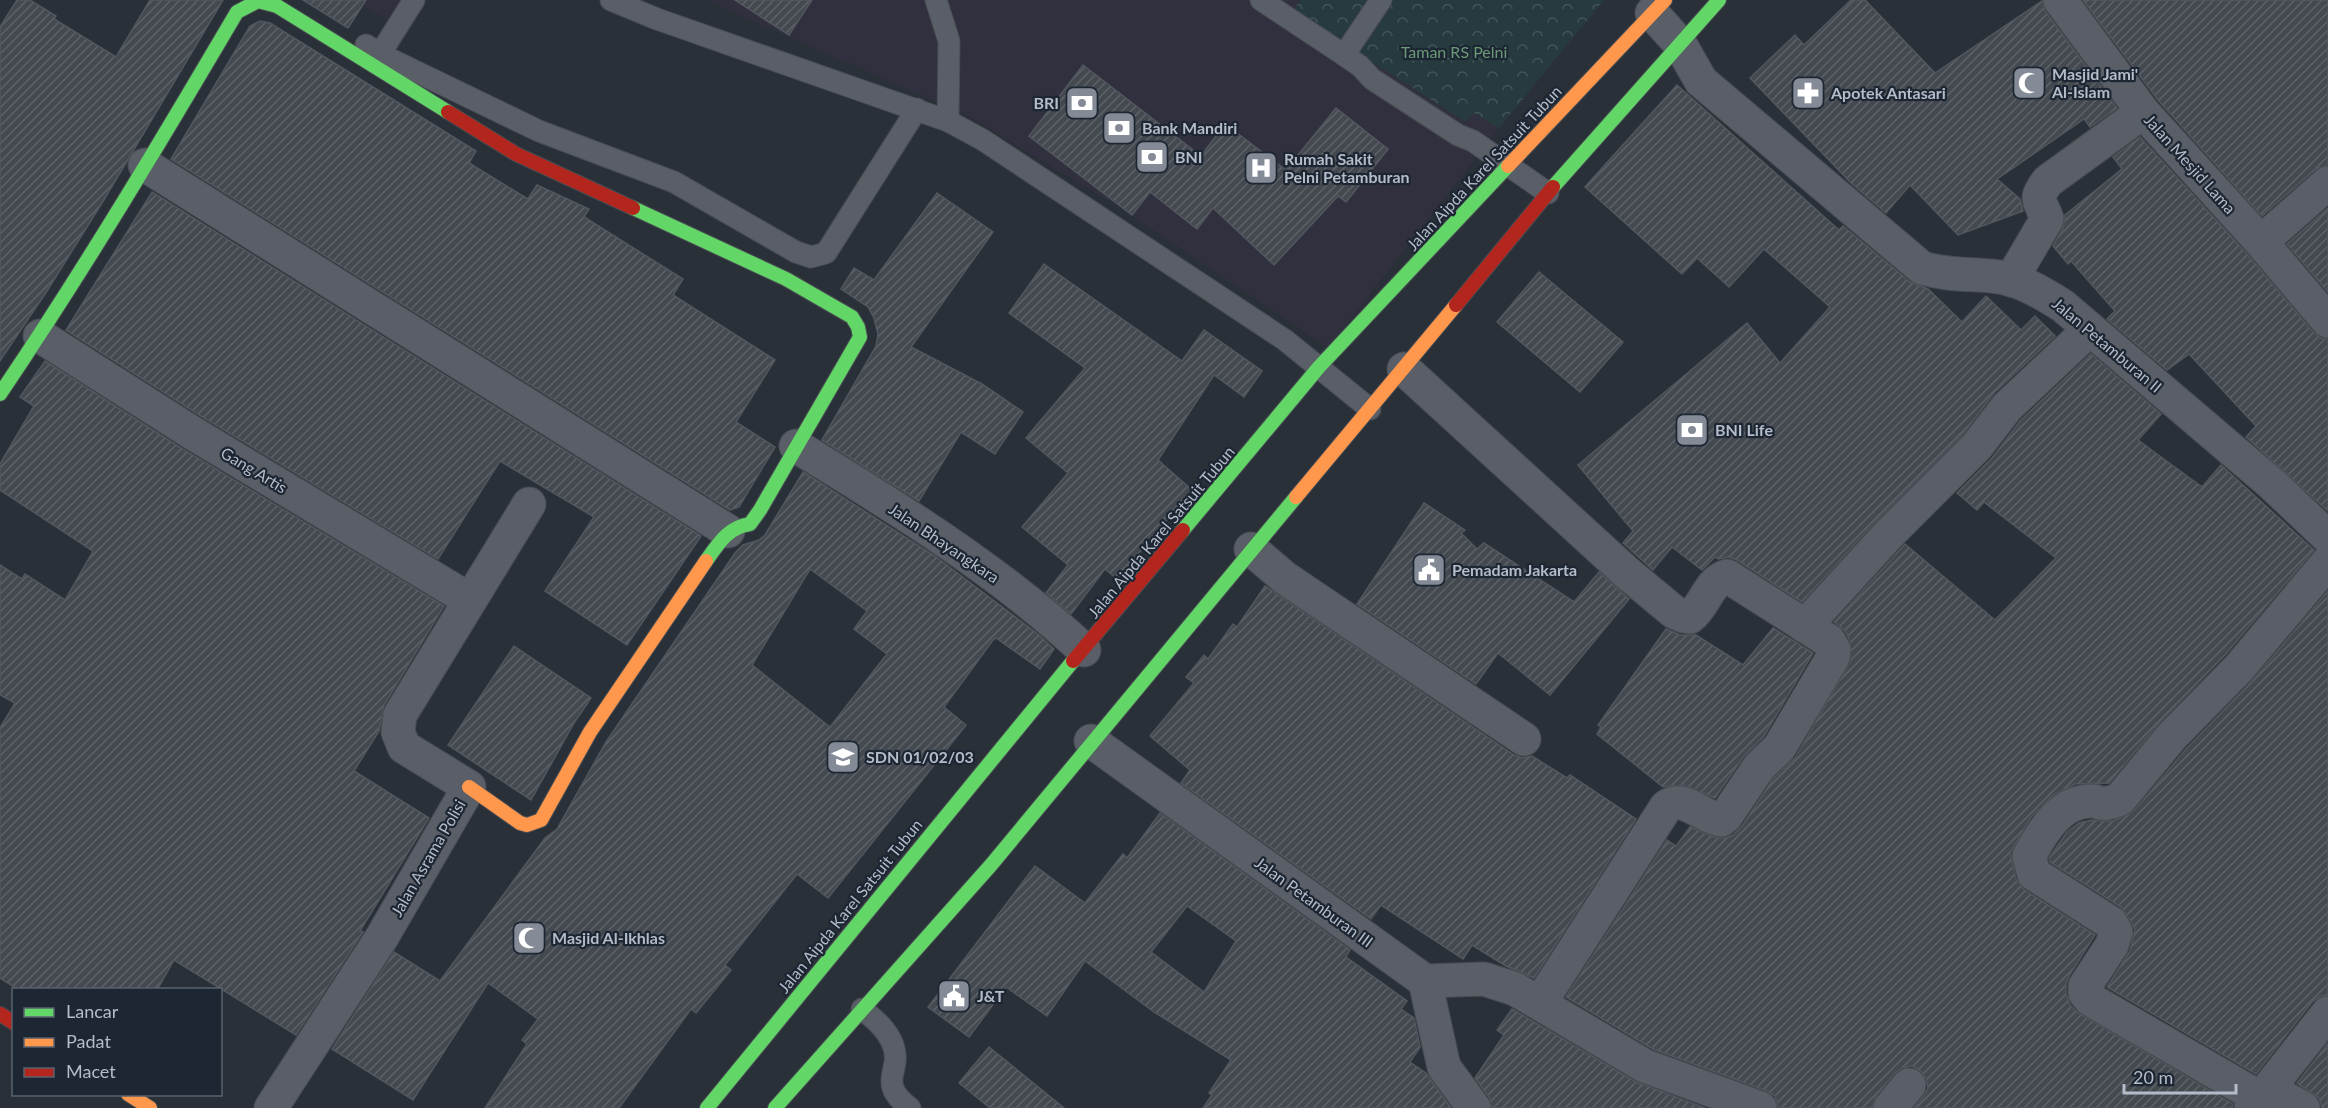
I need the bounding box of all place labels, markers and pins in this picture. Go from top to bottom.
place label: Masjid Jami' Al-Islam [2051,64,2138,101]
mosque icon: Masjid Jami' Al-Islam [2011,65,2047,101]
pharmacy icon: Apotek Antasari [1790,75,1826,111]
place label: Apotek Antasari [1830,83,1946,102]
bank icon: BRI [1064,85,1100,121]
place label: BRI [1033,93,1059,112]
bank icon: Bank Mandiri [1101,110,1137,146]
place label: Bank Mandiri [1142,118,1237,137]
bank icon: BNI [1134,139,1170,175]
place label: BNI [1175,147,1203,166]
place label: Rumah Sakit Pelni Petamburan [1284,149,1410,186]
hospital icon: Rumah Sakit Pelni Petamburan [1243,150,1279,186]
bank icon: BNI Life [1674,412,1710,448]
place label: BNI Life [1715,420,1773,439]
public building icon: Pemadam Jakarta [1411,552,1447,588]
place label: Pemadam Jakarta [1452,560,1577,579]
school or university icon: SDN 01/02/03 [825,739,861,775]
place label: SDN 01/02/03 [866,747,974,766]
mosque icon: Masjid Al-Ikhlas [511,920,547,956]
place label: Masjid Al-Ikhlas [552,928,665,947]
public building icon: J&T [936,978,972,1014]
place label: J&T [977,986,1005,1005]

